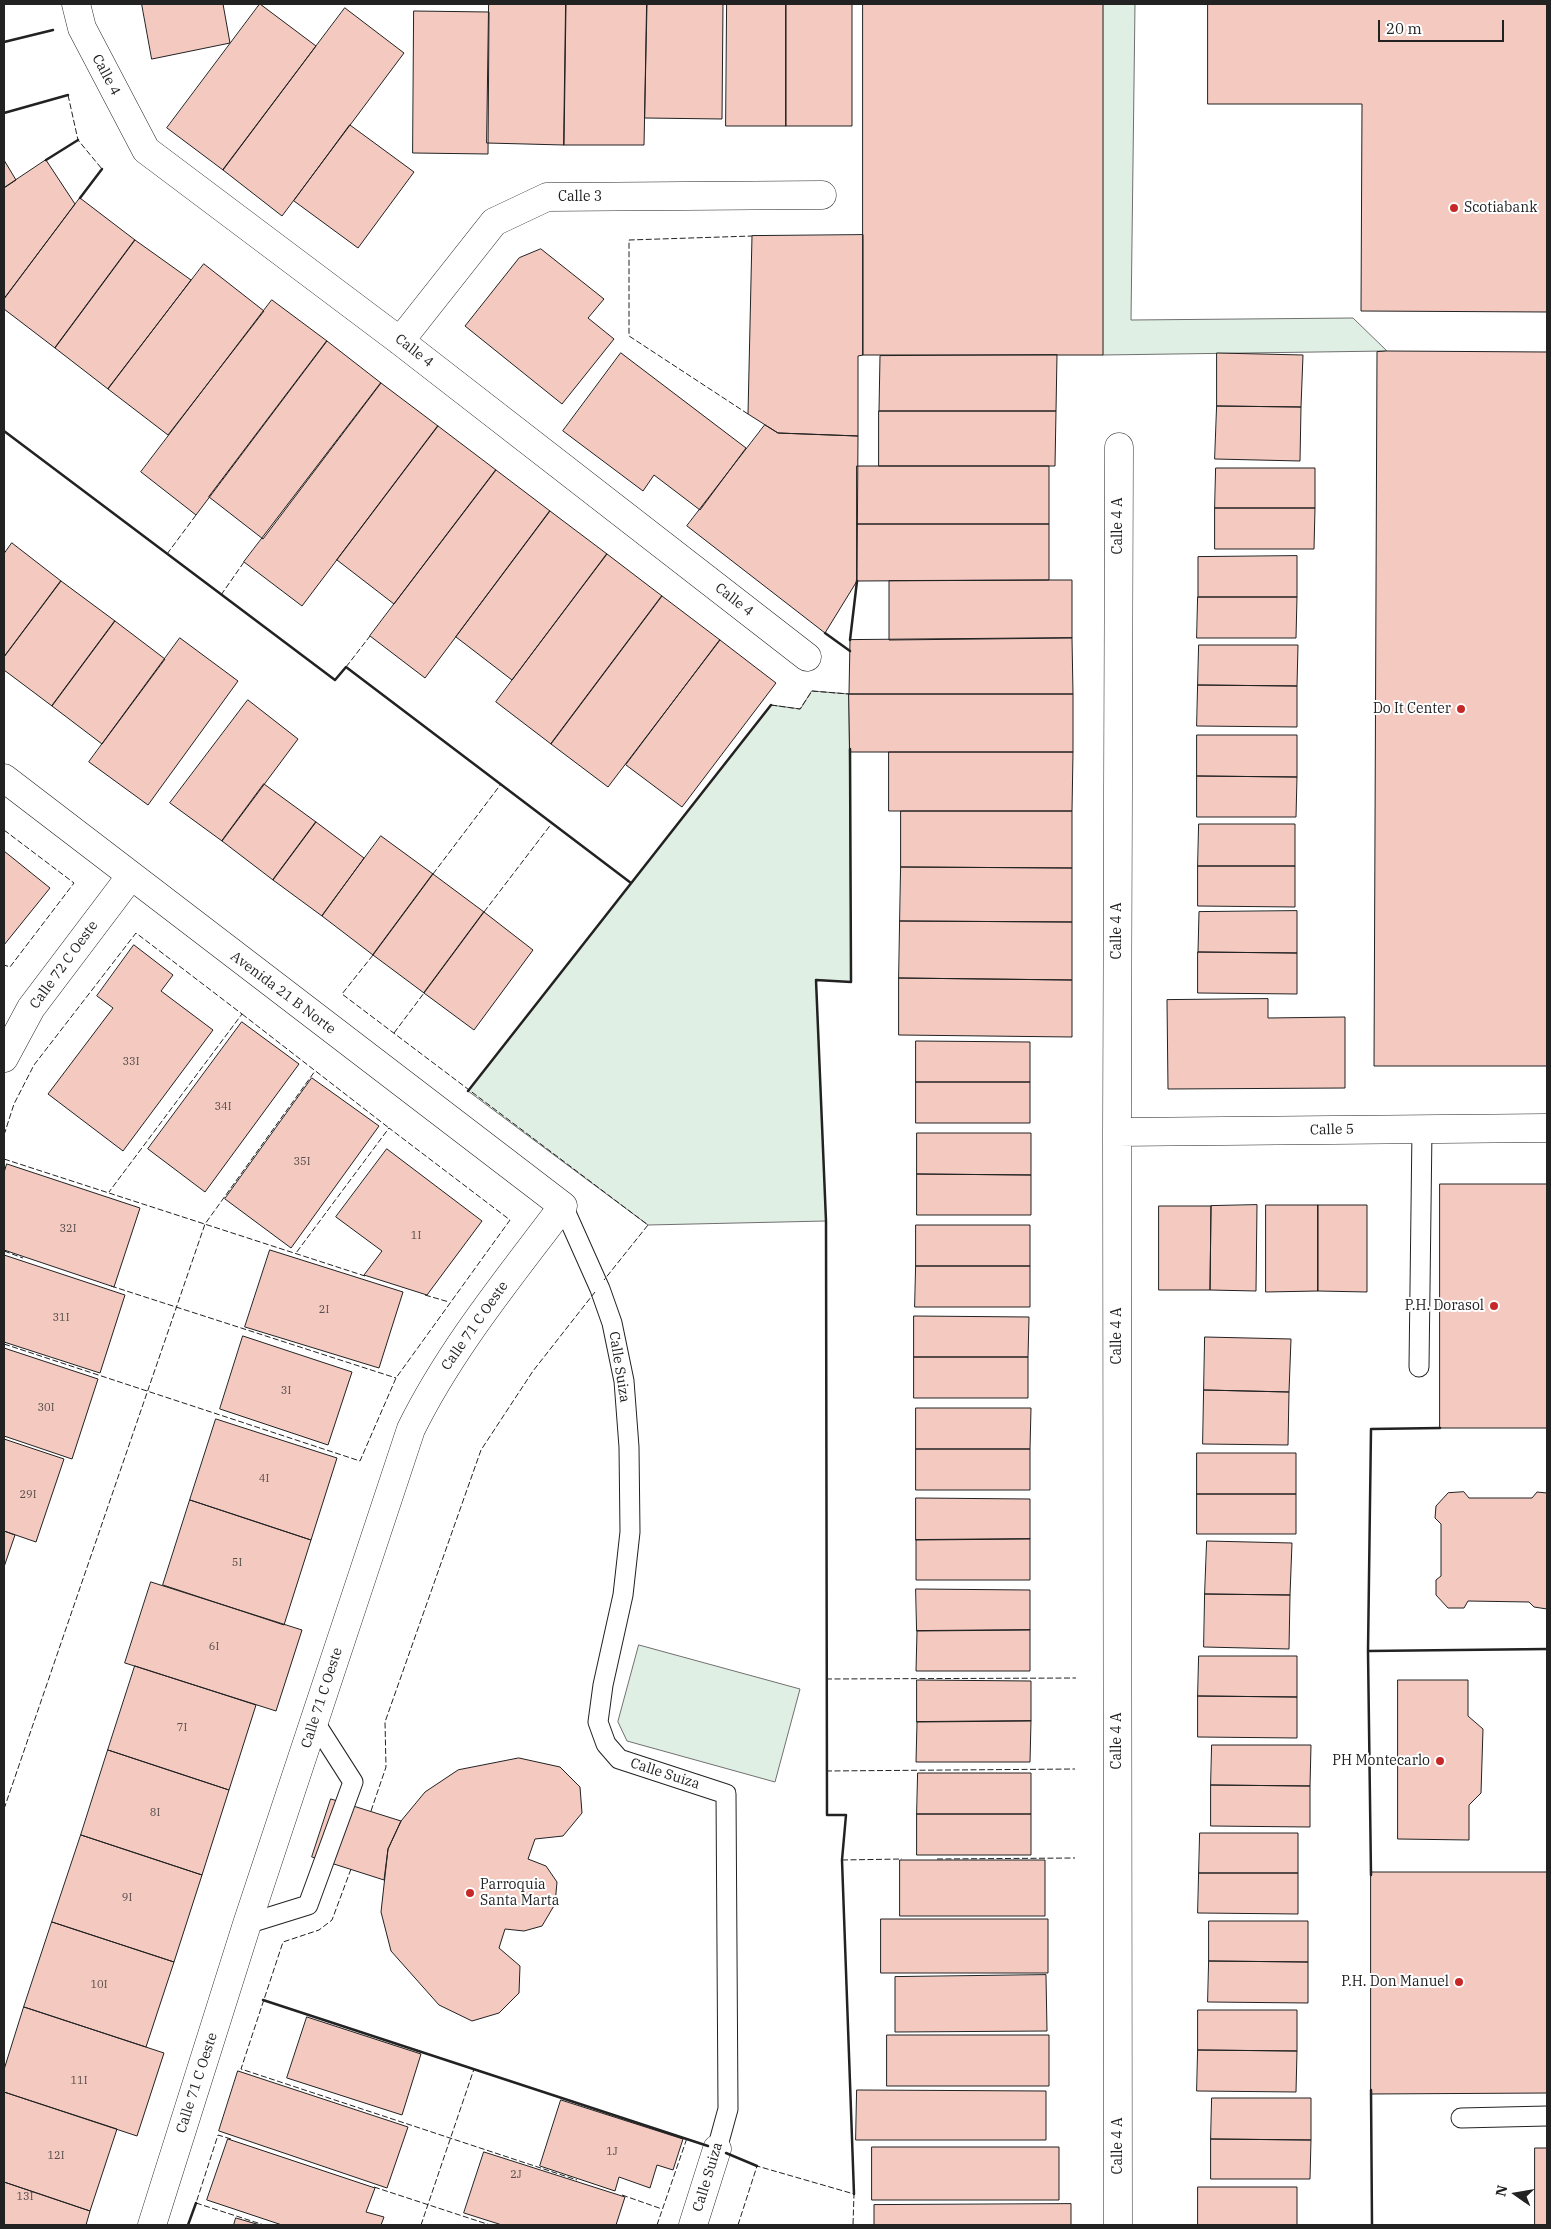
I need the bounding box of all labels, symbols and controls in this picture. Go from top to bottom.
scale bar [1381,10,1507,42]
text: 20 m [1386,19,1422,38]
street label: Calle 4 [88,52,124,98]
street label: Calle 3 [558,189,602,205]
place label: Scotiabank [1464,200,1537,216]
marker: Scotiabank [1448,202,1460,214]
street label: Calle 4 [391,331,437,371]
street label: Calle 4 A [1110,498,1126,554]
street label: Calle 4 [711,580,757,620]
place label: Do It Center [1373,701,1451,717]
marker: Do It Center [1455,703,1467,715]
street label: Calle 4 A [1109,903,1125,959]
street label: Calle 72 C Oeste [26,918,102,1012]
street label: Avenida 21 B Norte [227,948,339,1038]
house number: 33I [122,1055,140,1069]
house number: 34I [214,1100,232,1114]
street label: Calle 5 [1310,1121,1354,1139]
house number: 35I [293,1155,311,1169]
house number: 32I [59,1222,77,1236]
house number: 1I [411,1229,421,1243]
street label: Calle 71 C Oeste [438,1278,512,1374]
place label: P.H. Dorasol [1405,1298,1484,1314]
marker: P.H. Dorasol [1488,1300,1500,1312]
house number: 2I [319,1303,329,1317]
street label: Calle 4 A [1109,1308,1125,1364]
house number: 31I [52,1311,70,1325]
street label: Calle Suiza [605,1330,633,1404]
house number: 3I [281,1384,291,1398]
house number: 30I [37,1401,55,1415]
house number: 4I [259,1472,269,1486]
house number: 29I [19,1488,37,1502]
house number: 5I [232,1556,242,1570]
house number: 6I [209,1640,219,1654]
street label: Calle 71 C Oeste [298,1646,346,1750]
street label: Calle 4 A [1109,1713,1125,1769]
house number: 7I [177,1721,187,1735]
place label: PH Montecarlo [1332,1753,1430,1769]
street label: Calle Suiza [628,1755,702,1793]
marker: PH Montecarlo [1434,1755,1446,1767]
house number: 8I [150,1806,160,1820]
place label: Parroquia Santa Marta [480,1877,559,1910]
marker: Parroquia Santa Marta [464,1887,476,1899]
house number: 9I [122,1891,132,1905]
place label: P.H. Don Manuel [1341,1974,1449,1990]
marker: P.H. Don Manuel [1453,1976,1465,1988]
house number: 10I [90,1978,108,1992]
street label: Calle 71 C Oeste [173,2031,221,2135]
house number: 11I [70,2074,88,2088]
street label: Calle 4 A [1110,2118,1126,2174]
street label: Calle Suiza [689,2140,727,2214]
house number: 1J [606,2145,618,2159]
house number: 12I [47,2149,65,2163]
house number: 2J [510,2168,522,2182]
north arrow [1491,2169,1541,2219]
text: N [1491,2183,1511,2198]
house number: 13I [16,2190,34,2204]

